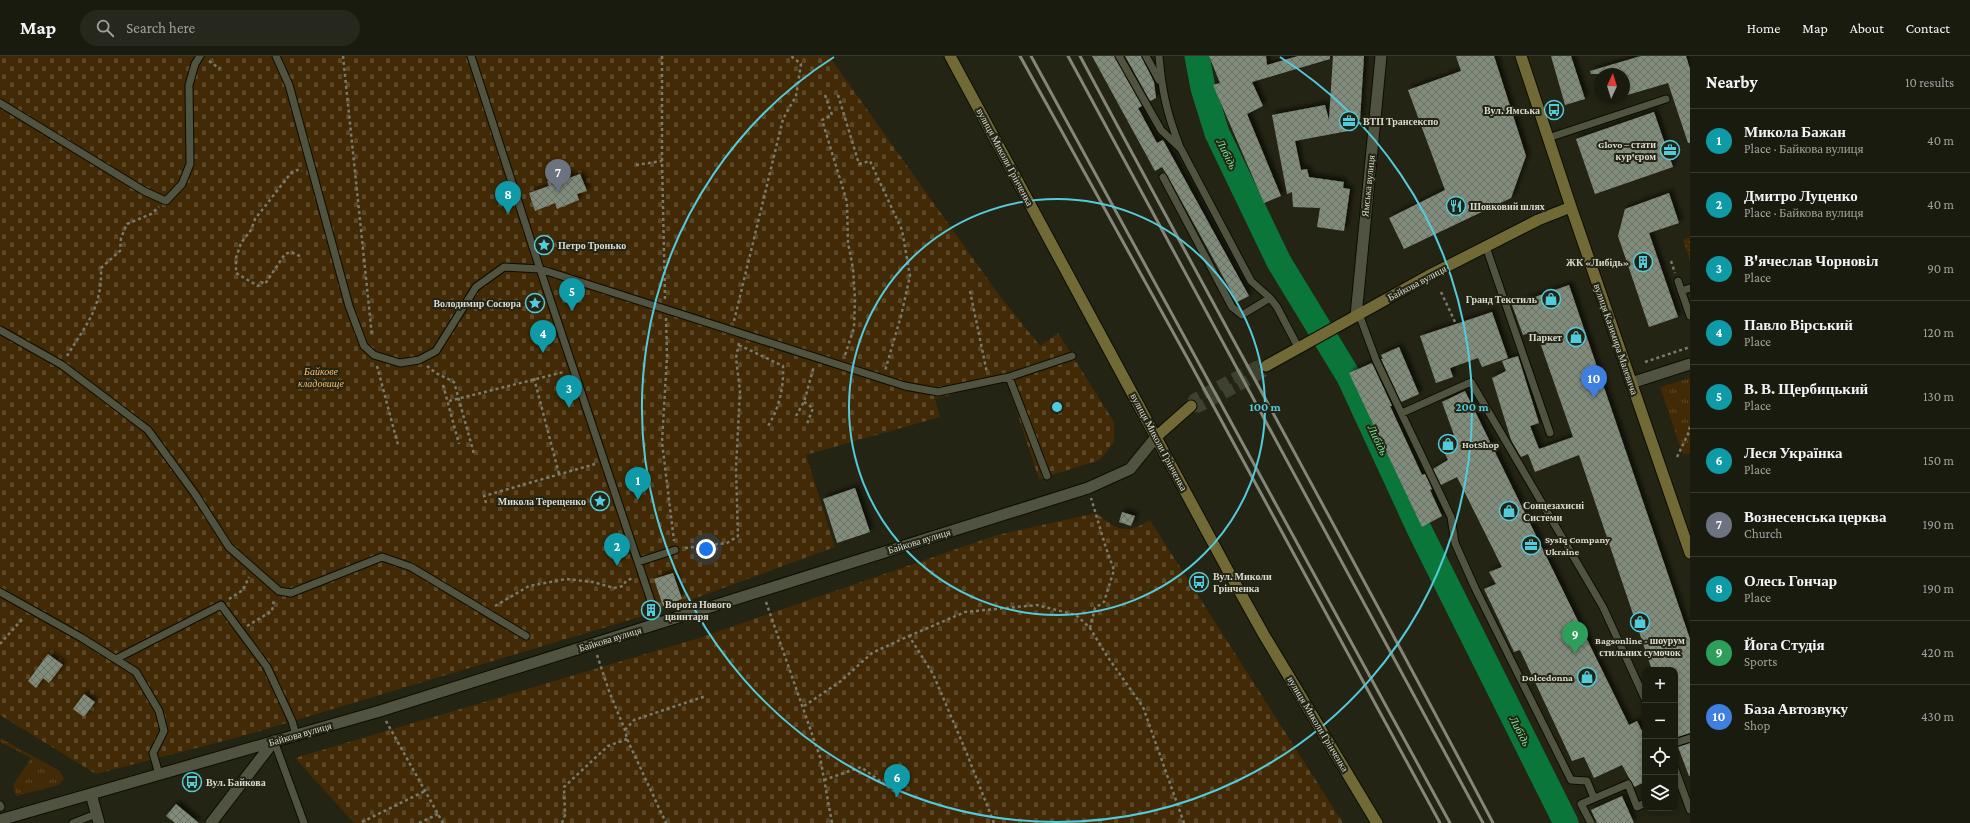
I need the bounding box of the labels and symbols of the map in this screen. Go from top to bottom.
north arrow [1594,68,1630,104]
bus stop icon: Вул. Ямська [1543,99,1565,121]
place label: Вул. Ямська [1484,105,1540,116]
street label: вулиця Миколи Грінченка [975,106,1036,208]
office icon: ВТП Трансекспо [1338,110,1360,132]
place label: ВТП Трансекспо [1363,116,1438,127]
water label: Либідь [1214,136,1239,171]
place label: Glovo – стати кур'єром [1598,139,1656,162]
office icon: Glovo – стати кур'єром [1659,139,1681,161]
street label: Ямська вулиця [1359,154,1377,218]
pin: 7 [545,159,571,192]
pin: 8 [495,181,521,214]
restaurant icon: Шовковий шлях [1445,195,1467,217]
place label: Шовковий шлях [1470,201,1545,212]
place icon: Петро Тронько [533,234,555,256]
place label: Петро Тронько [558,240,626,251]
building icon: ЖК «Либідь» [1632,251,1654,273]
place label: ЖК «Либідь» [1566,257,1629,268]
street label: Байкова вулиця [1386,263,1449,303]
pin: 5 [559,278,585,311]
street label: вулиця Казимира Малевича [1592,282,1640,397]
shop icon: Гранд Текстиль [1540,288,1562,310]
place icon: Володимир Сосюра [524,292,546,314]
place label: Гранд Текстиль [1466,294,1538,305]
place label: Володимир Сосюра [433,298,521,309]
pin: 4 [530,320,556,353]
shop icon: Паркет [1565,326,1587,348]
place label: Паркет [1529,332,1562,343]
pin: 10 [1581,365,1607,398]
park label: Байкове кладовище [298,366,345,389]
pin: 3 [556,375,582,408]
street label: вулиця Миколи Грінченка [1129,391,1190,493]
centre of rings [1050,400,1064,414]
text: 100 m [1249,400,1282,414]
text: 200 m [1455,400,1489,414]
water label: Либідь [1365,422,1390,457]
shop icon: HotShop [1437,433,1459,455]
place label: HotShop [1462,439,1500,450]
pin: 1 [625,467,651,500]
place icon: Микола Терещенко [589,490,611,512]
place label: Микола Терещенко [498,496,586,507]
shop icon: Сонцезахисні Системи [1498,500,1520,522]
place label: Сонцезахисні Системи [1523,500,1584,523]
street label: Байкова вулиця [886,526,952,556]
pin: 2 [604,533,630,566]
office icon: SysIq Company Ukraine [1520,534,1542,556]
place label: SysIq Company Ukraine [1545,534,1610,557]
your location [696,539,716,559]
bus stop icon: Вул. Миколи Грінченка [1188,571,1210,593]
place label: Вул. Миколи Грінченка [1213,571,1272,594]
building icon: Ворота Нового цвинтаря [640,599,662,621]
place label: Ворота Нового цвинтаря [665,599,731,622]
shop icon: Bagsonline - шоурум стильних сумочок [1629,611,1651,633]
pin: 9 [1562,621,1588,654]
street label: Байкова вулиця [577,624,643,654]
place label: Bagsonline - шоурум стильних сумочок [1595,635,1685,658]
shop icon: Dolcedonna [1576,666,1598,688]
place label: Dolcedonna [1522,672,1573,683]
street label: вулиця Миколи Грінченка [1285,674,1351,774]
water label: Либідь [1507,713,1533,748]
street label: Байкова вулиця [267,720,333,748]
pin: 6 [884,764,910,797]
bus stop icon: Вул. Байкова [181,771,203,793]
place label: Вул. Байкова [206,777,266,788]

